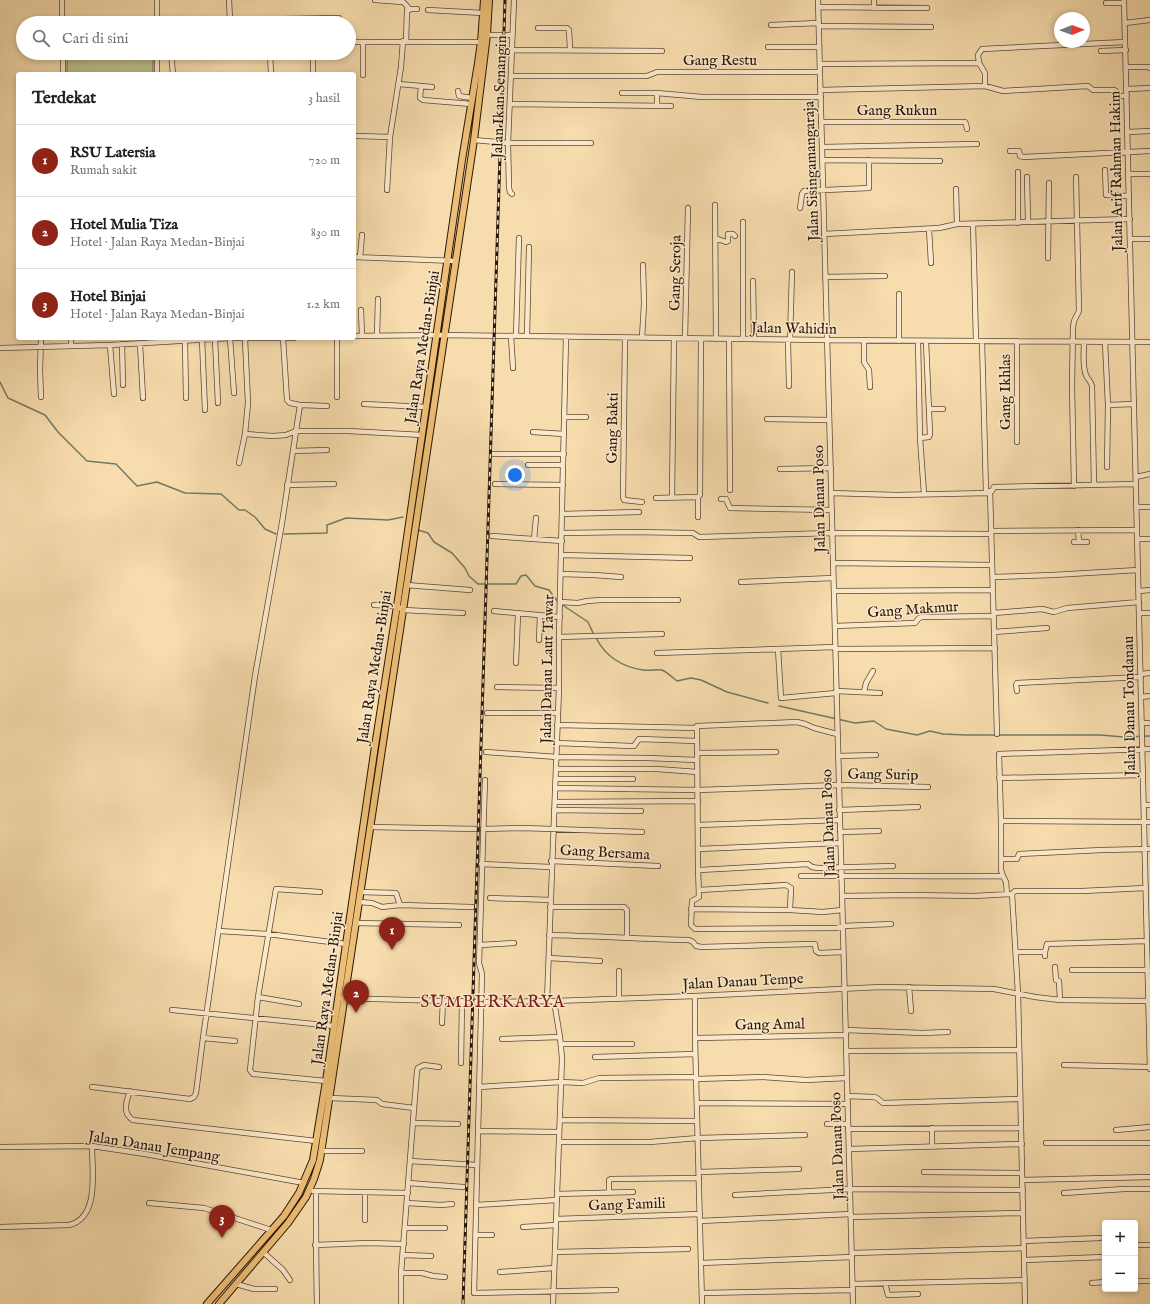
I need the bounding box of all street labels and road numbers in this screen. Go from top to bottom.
street label: Jalan Ikan Senangin [488,35,511,161]
street label: Gang Restu [683,51,757,70]
street label: Jalan Arif Rahman Hakim [1106,90,1127,253]
street label: Jalan Sisingamangaraja [800,100,824,243]
street label: Gang Rukun [857,101,937,120]
street label: Gang Seroja [665,234,686,311]
street label: Jalan Raya Medan-Binjai [401,269,444,427]
street label: Jalan Wahidin [749,318,837,339]
street label: Gang Ikhlas [996,354,1015,430]
street label: Gang Bakti [602,392,623,464]
street label: Jalan Danau Poso [809,445,830,555]
street label: Jalan Raya Medan-Binjai [353,589,396,747]
street label: Jalan Danau Laut Tawar [537,594,558,746]
street label: Gang Makmur [867,597,960,622]
street label: Jalan Danau Tondanau [1119,635,1140,778]
street label: Gang Surip [847,764,919,785]
street label: Jalan Danau Poso [817,769,840,879]
street label: Gang Bersama [560,841,651,864]
street label: Jalan Raya Medan-Binjai [307,910,348,1068]
street label: Jalan Danau Tempe [680,969,804,994]
street label: Gang Amal [735,1014,806,1035]
street label: Jalan Danau Poso [826,1092,849,1202]
street label: Jalan Danau Jempang [85,1126,222,1166]
street label: Gang Famili [588,1194,666,1215]

